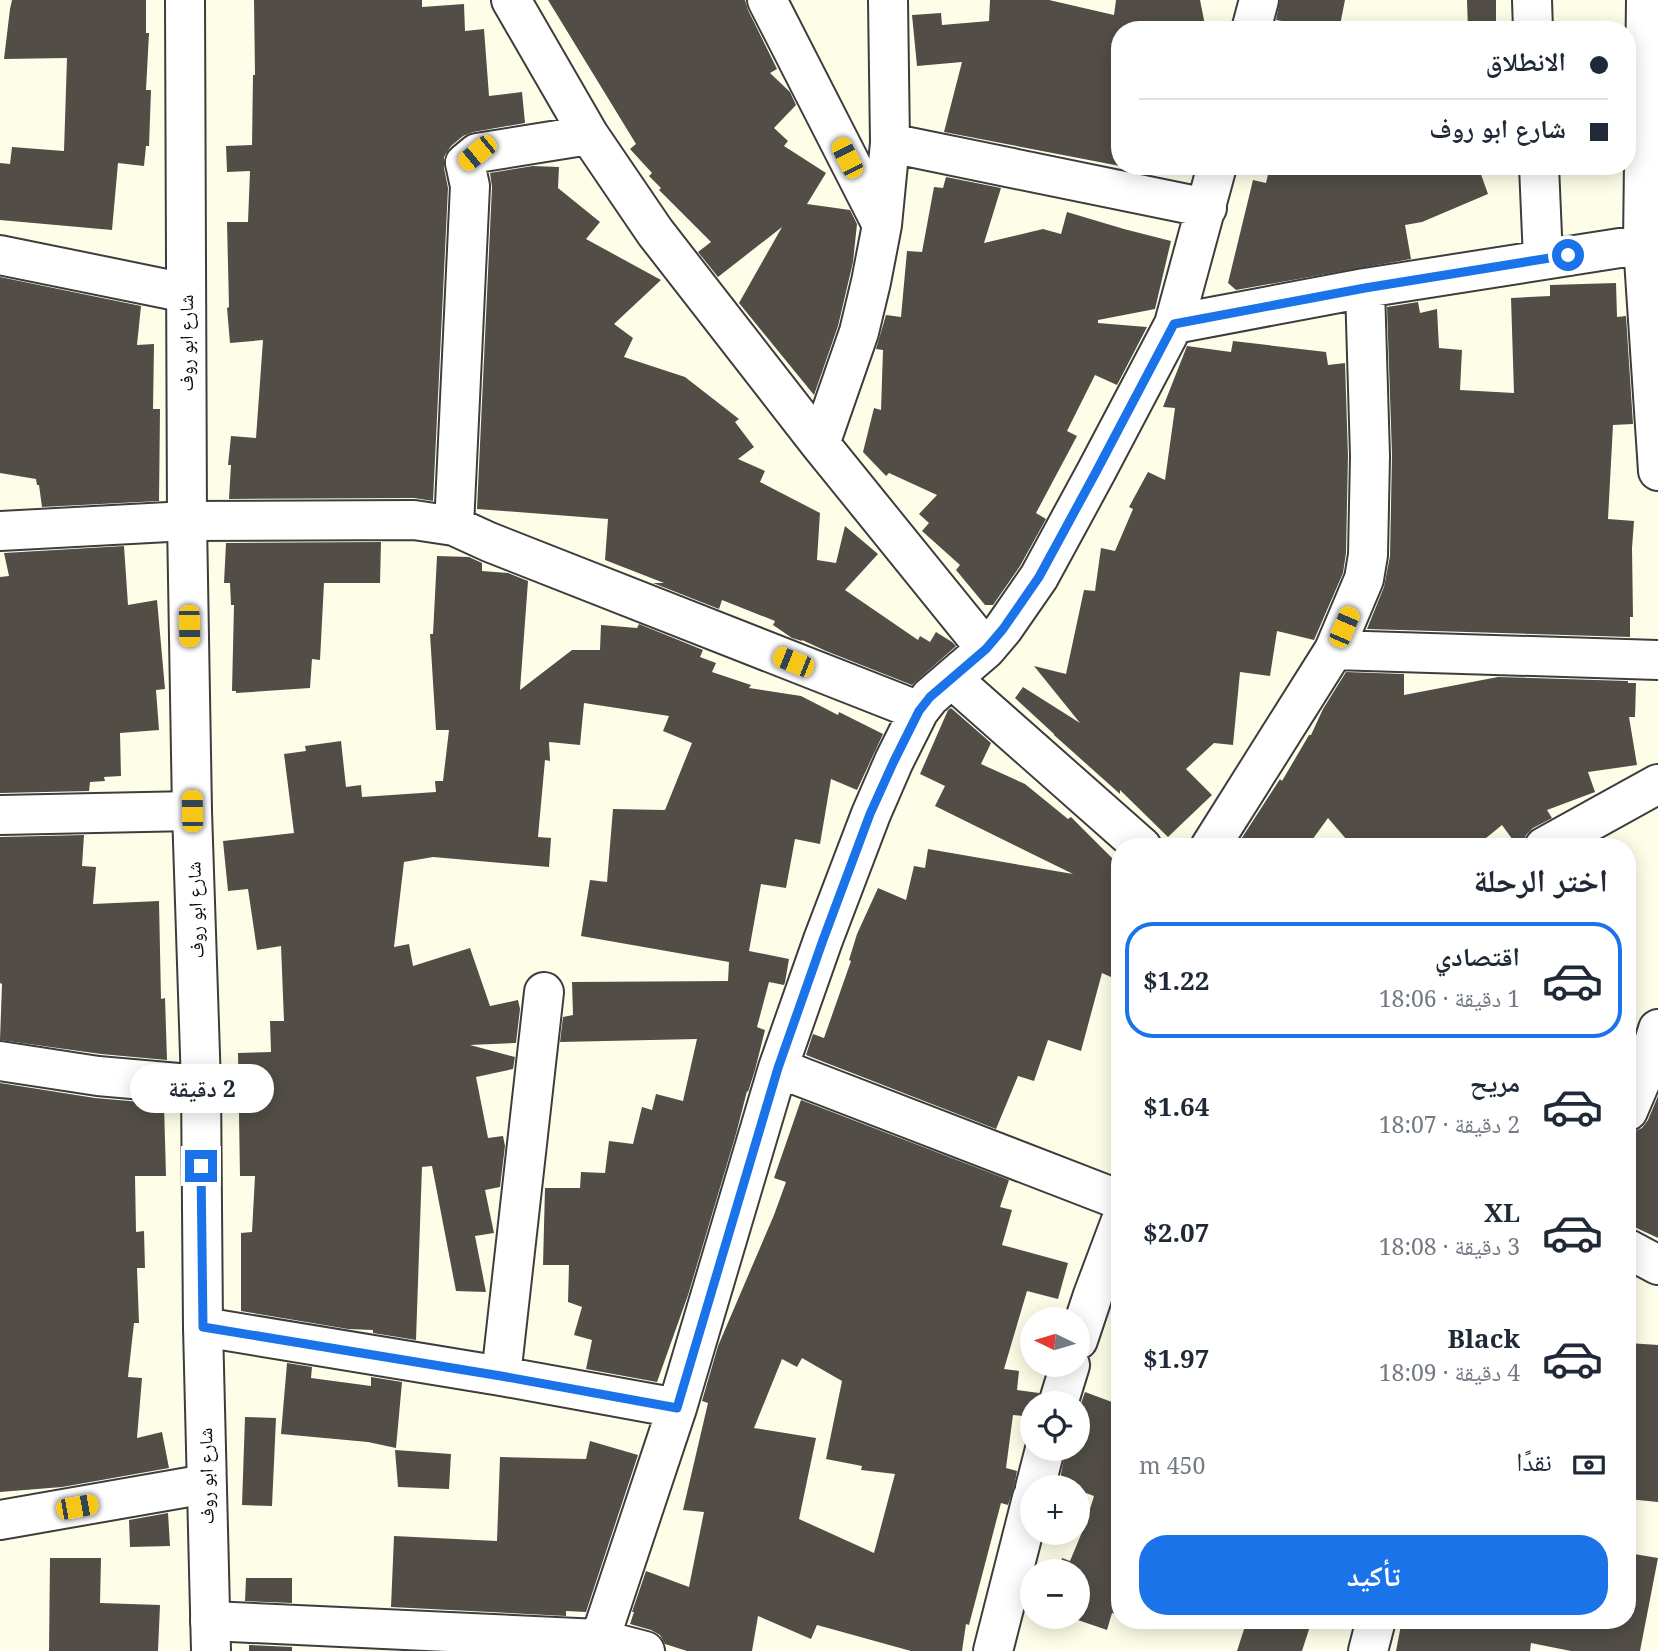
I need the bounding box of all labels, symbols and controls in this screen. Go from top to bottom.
text: الانطلاق [1486,43,1566,79]
text: شارع ابو روف [1429,110,1566,146]
car [455,132,500,174]
car [829,135,866,181]
route start [1552,239,1584,271]
street label: شارع ابو روف [173,295,199,391]
car [1327,604,1362,650]
car [179,605,200,647]
car [770,644,817,680]
car [182,790,203,832]
text: اختر الرحلة [1473,858,1608,901]
street label: شارع ابو روف [180,861,210,959]
text: اقتصادي [1435,938,1520,974]
icon: car [1541,949,1604,1012]
text: $1.22 [1143,962,1209,998]
text: 1 دقيقة · 18:06 [1379,982,1520,1014]
callout: 2 دقيقة [129,1064,273,1114]
text: مريح [1470,1064,1520,1100]
text: 2 دقيقة [168,1072,236,1104]
icon: car [1541,1075,1604,1138]
text: $1.64 [1143,1088,1209,1124]
text: 2 دقيقة · 18:07 [1379,1108,1520,1140]
route end [185,1150,217,1182]
text: XL [1484,1194,1520,1230]
icon: car [1541,1201,1604,1264]
text: $2.07 [1143,1214,1209,1250]
text: 3 دقيقة · 18:08 [1379,1230,1520,1262]
north arrow [1020,1307,1090,1377]
map controls [1020,1307,1090,1629]
text: Black [1448,1320,1520,1356]
icon: car [1541,1327,1604,1390]
text: $1.97 [1143,1340,1209,1376]
text: 4 دقيقة · 18:09 [1379,1356,1520,1388]
button: locate [1020,1391,1090,1461]
street label: شارع ابو روف [192,1427,220,1525]
text: نقدًا [1516,1443,1552,1479]
icon: cash [1570,1446,1608,1484]
text: 450 m [1139,1449,1205,1481]
button: + [1020,1475,1090,1545]
car [55,1493,100,1521]
button: تأكيد [1139,1535,1608,1615]
button: − [1020,1559,1090,1629]

